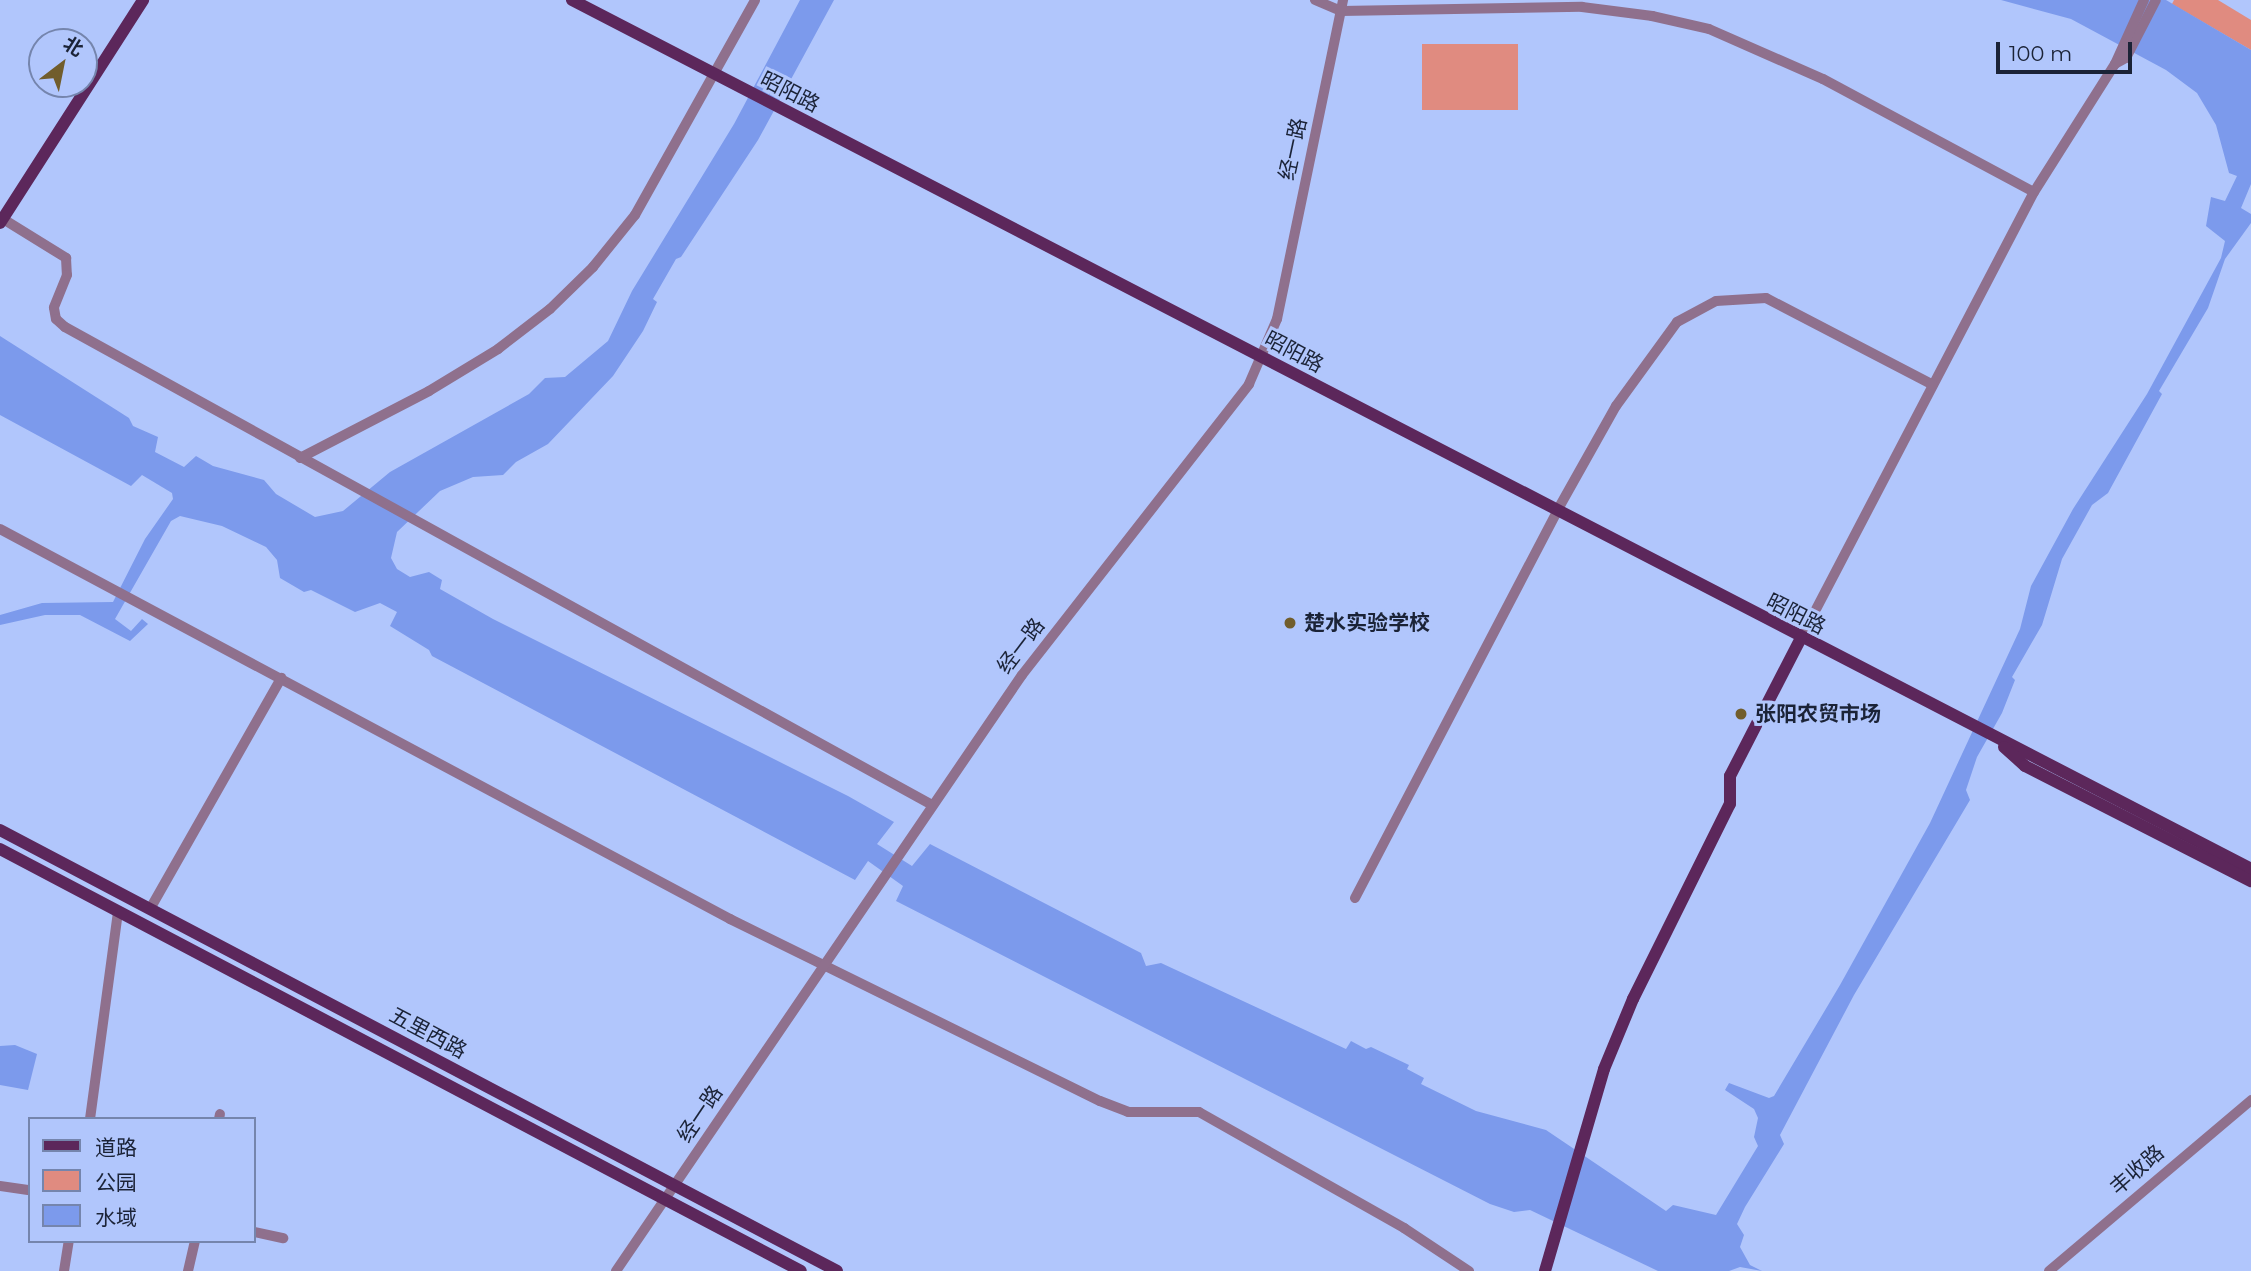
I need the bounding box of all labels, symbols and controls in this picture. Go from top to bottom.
north arrow [28,28,98,98]
scale bar [1999,28,2136,72]
text: 北 [59,32,87,61]
text: 100 m [2009,41,2072,66]
street label: 昭阳路 [756,66,824,118]
street label: 经一路 [1274,116,1312,182]
street label: 昭阳路 [1260,326,1328,378]
street label: 昭阳路 [1762,588,1830,640]
place label: 楚水实验学校 [1304,610,1430,636]
street label: 经一路 [992,613,1050,679]
marker: 楚水实验学校 [1282,615,1298,631]
place label: 张阳农贸市场 [1755,701,1881,727]
marker: 张阳农贸市场 [1733,706,1749,722]
street label: 五里西路 [385,1002,471,1064]
street label: 经一路 [672,1081,728,1147]
legend [28,1117,256,1243]
text: 道路 [95,1135,137,1160]
street label: 丰收路 [2105,1140,2169,1200]
text: 公园 [95,1170,137,1195]
text: 水域 [95,1205,137,1230]

